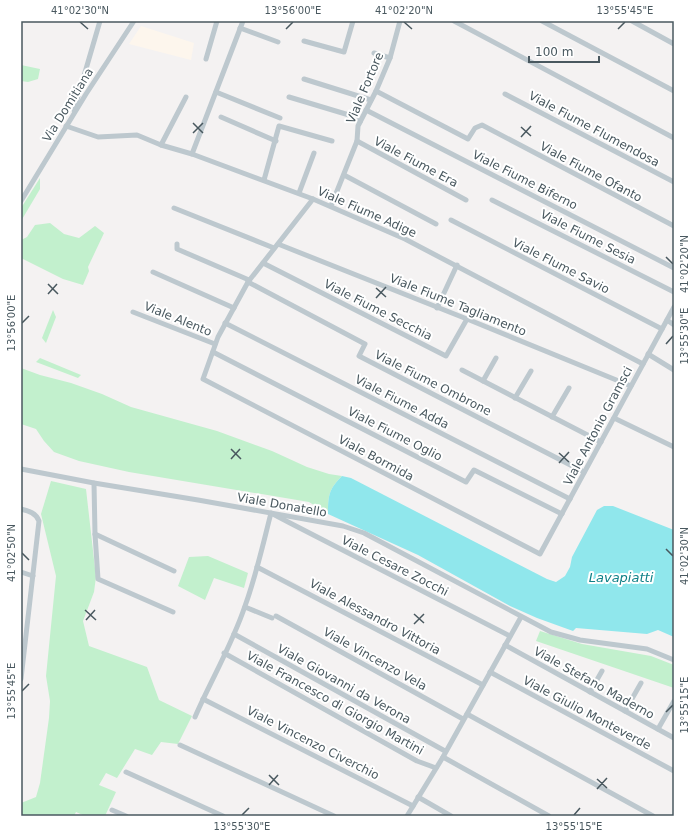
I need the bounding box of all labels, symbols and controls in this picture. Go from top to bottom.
text: 41°02'30"N [51,5,109,16]
text: 13°56'00"E [265,5,321,16]
text: 41°02'20"N [375,5,433,16]
text: 13°55'45"E [597,5,653,16]
scale bar [529,38,599,64]
text: 100 m [535,45,573,59]
street label: Viale Fortore [344,50,386,126]
street label: Via Domitiana [40,66,96,144]
street label: Viale Fiume Flumendosa [526,89,662,169]
street label: Viale Fiume Era [372,134,460,190]
street label: Viale Fiume Ofanto [538,139,644,205]
street label: Viale Fiume Biferno [470,147,580,213]
street label: Viale Fiume Adige [315,184,419,240]
street label: Viale Fiume Sesia [538,207,638,267]
text: 41°02'20"N [679,235,690,293]
street label: Viale FIume Savio [510,236,612,296]
street label: Viale Fiume Tagliamento [388,271,528,339]
street label: Viale Fiume Secchia [322,277,434,343]
text: 13°56'00"E [6,295,17,351]
street label: Viale Alento [142,299,214,339]
text: 13°55'30"E [679,308,690,364]
street label: Viale Fiume Ombrone [372,348,494,418]
street label: Viale Antonio Gramsci [561,364,635,488]
street label: Viale Fiume Adda [353,372,451,432]
street label: Viale Fiume Oglio [345,404,445,464]
street label: Viale Bormida [336,432,416,484]
street label: Viale Donatello [236,490,328,520]
text: 41°02'50"N [6,524,17,582]
text: 41°02'30"N [679,527,690,585]
street label: Viale Cesare Zocchi [339,533,451,599]
water label: Lavapiatti [589,570,654,585]
street label: Viale Alessandro Vittoria [307,576,443,658]
street label: Viale Vincenzo Vela [321,625,429,693]
street label: Viale Giovanni da Verona [275,641,413,727]
street label: Viale Stefano Maderno [531,644,657,722]
street label: Viale Francesco di Giorgio Martini [244,648,426,758]
text: 13°55'45"E [6,663,17,719]
street label: Viale Giulio Monteverde [521,673,653,753]
text: 13°55'15"E [679,677,690,733]
street label: Viale Vincenzo Civerchio [244,703,382,783]
text: 13°55'30"E [214,821,270,832]
text: 13°55'15"E [546,821,602,832]

